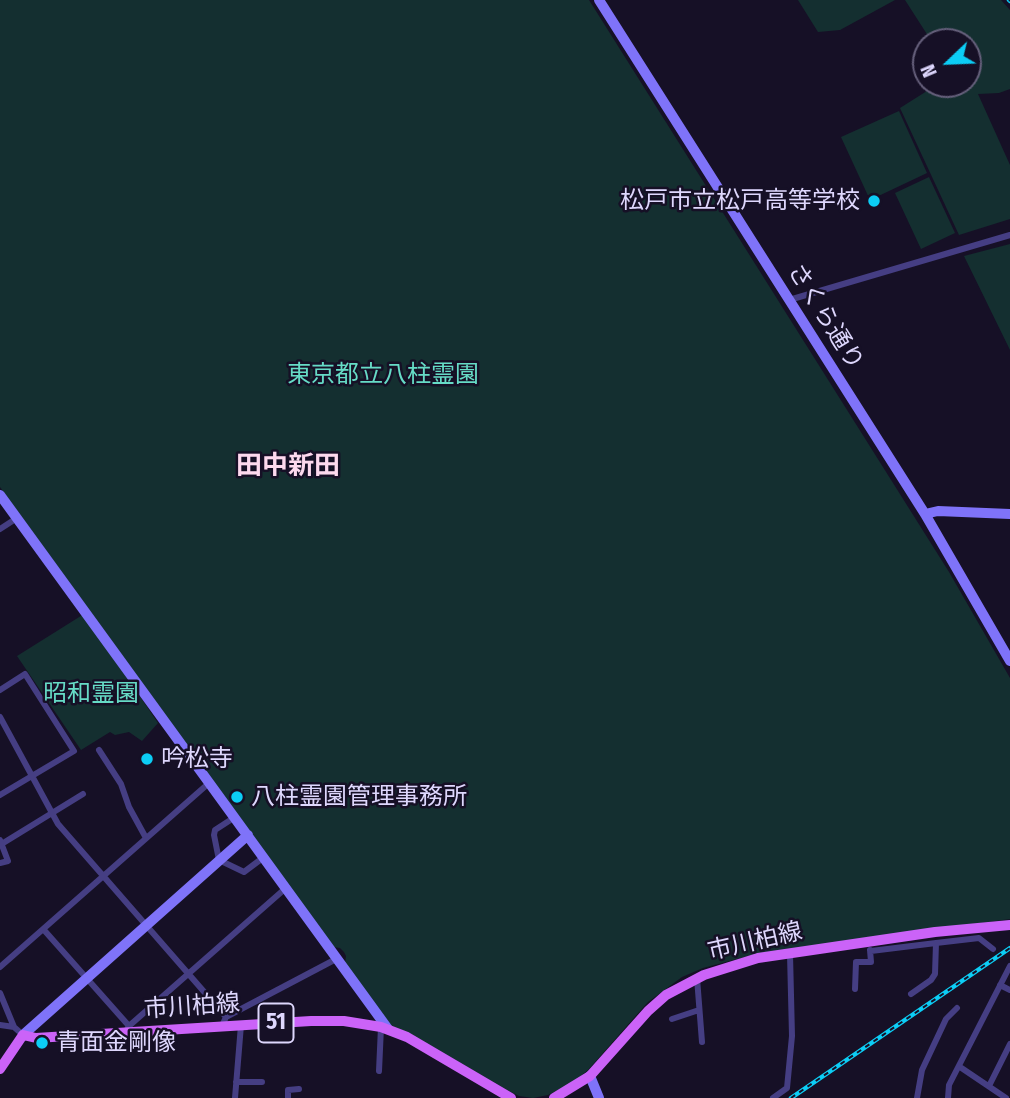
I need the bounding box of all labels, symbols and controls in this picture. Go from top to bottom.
north arrow [912,28,982,98]
text: N [916,61,942,80]
place label: 松戸市立松戸高等学校 [620,187,860,215]
marker: 松戸市立松戸高等学校 [866,193,882,209]
street label: さくら通り [781,258,869,376]
park label: 東京都立八柱霊園 [287,361,479,389]
district label: 田中新田 [236,451,340,483]
park label: 昭和霊園 [43,680,139,708]
place label: 吟松寺 [161,745,233,773]
marker: 吟松寺 [139,751,155,767]
place label: 八柱霊園管理事務所 [251,783,467,811]
marker: 八柱霊園管理事務所 [229,789,245,805]
street label: 市川柏線 [705,917,805,967]
street label: 市川柏線 [143,989,241,1025]
road number: 51 [258,1004,294,1042]
place label: 青面金剛像 [56,1029,176,1057]
marker: 青面金剛像 [34,1035,50,1051]

